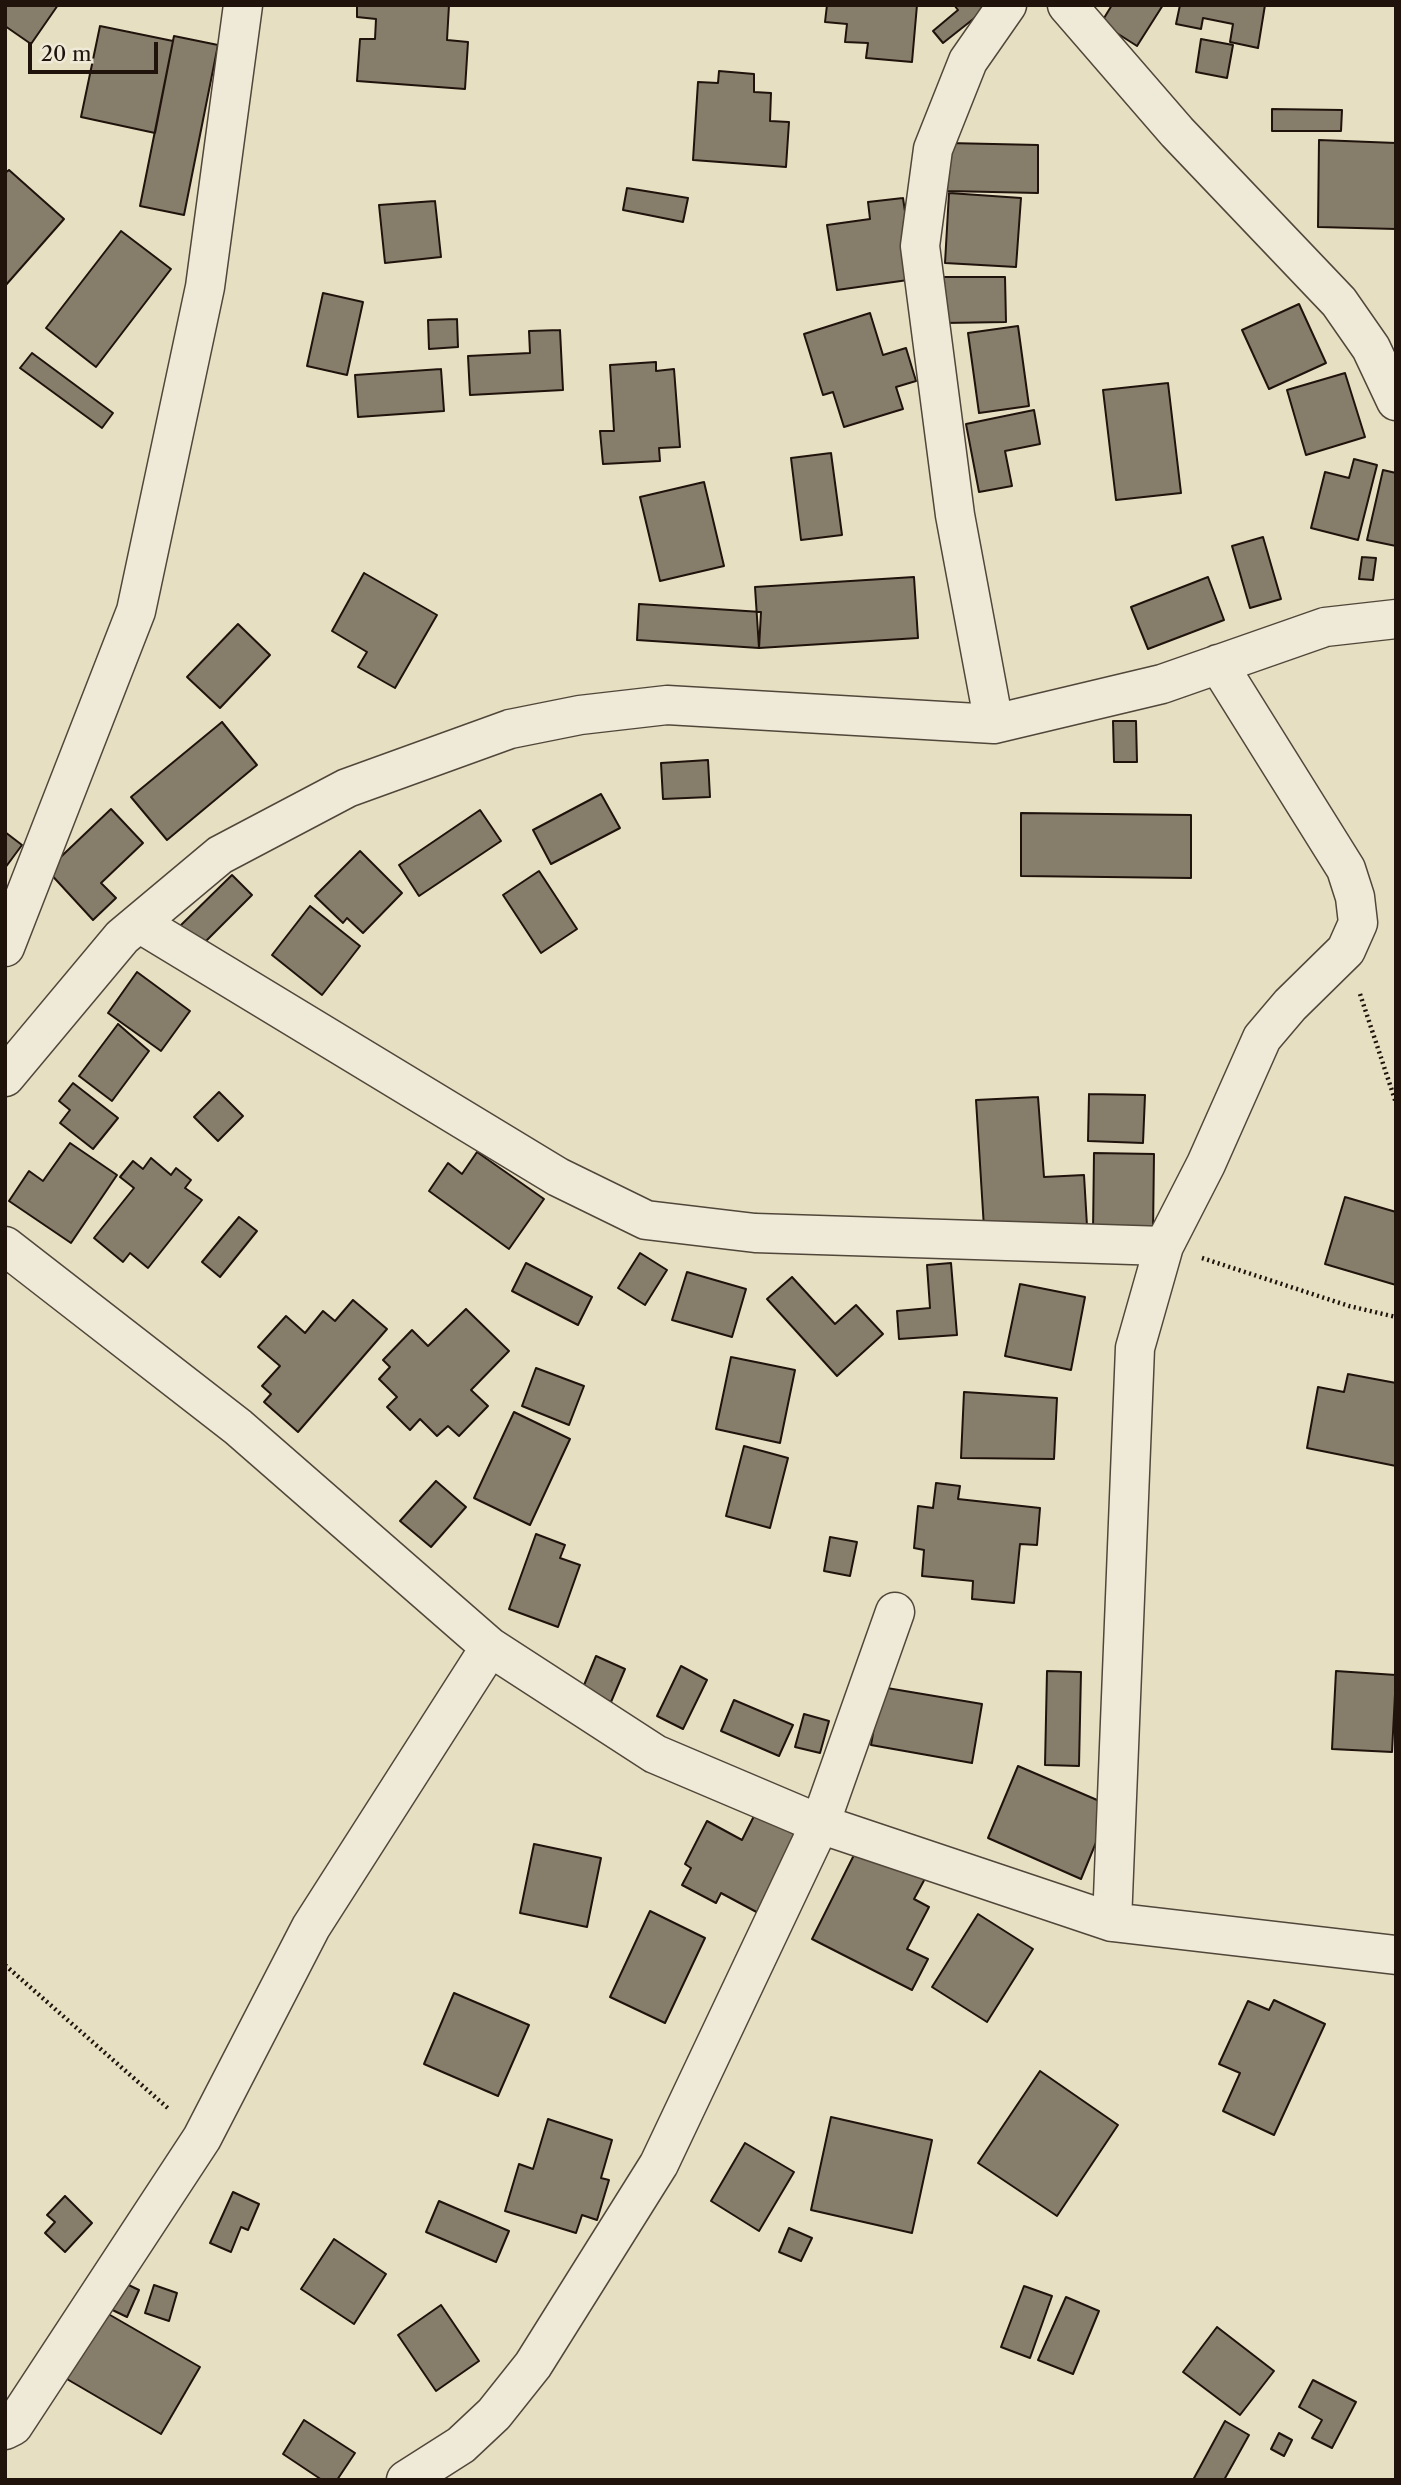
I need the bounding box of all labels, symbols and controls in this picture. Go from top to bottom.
scale bar [32,28,161,72]
text: 20 m [41,41,92,66]

